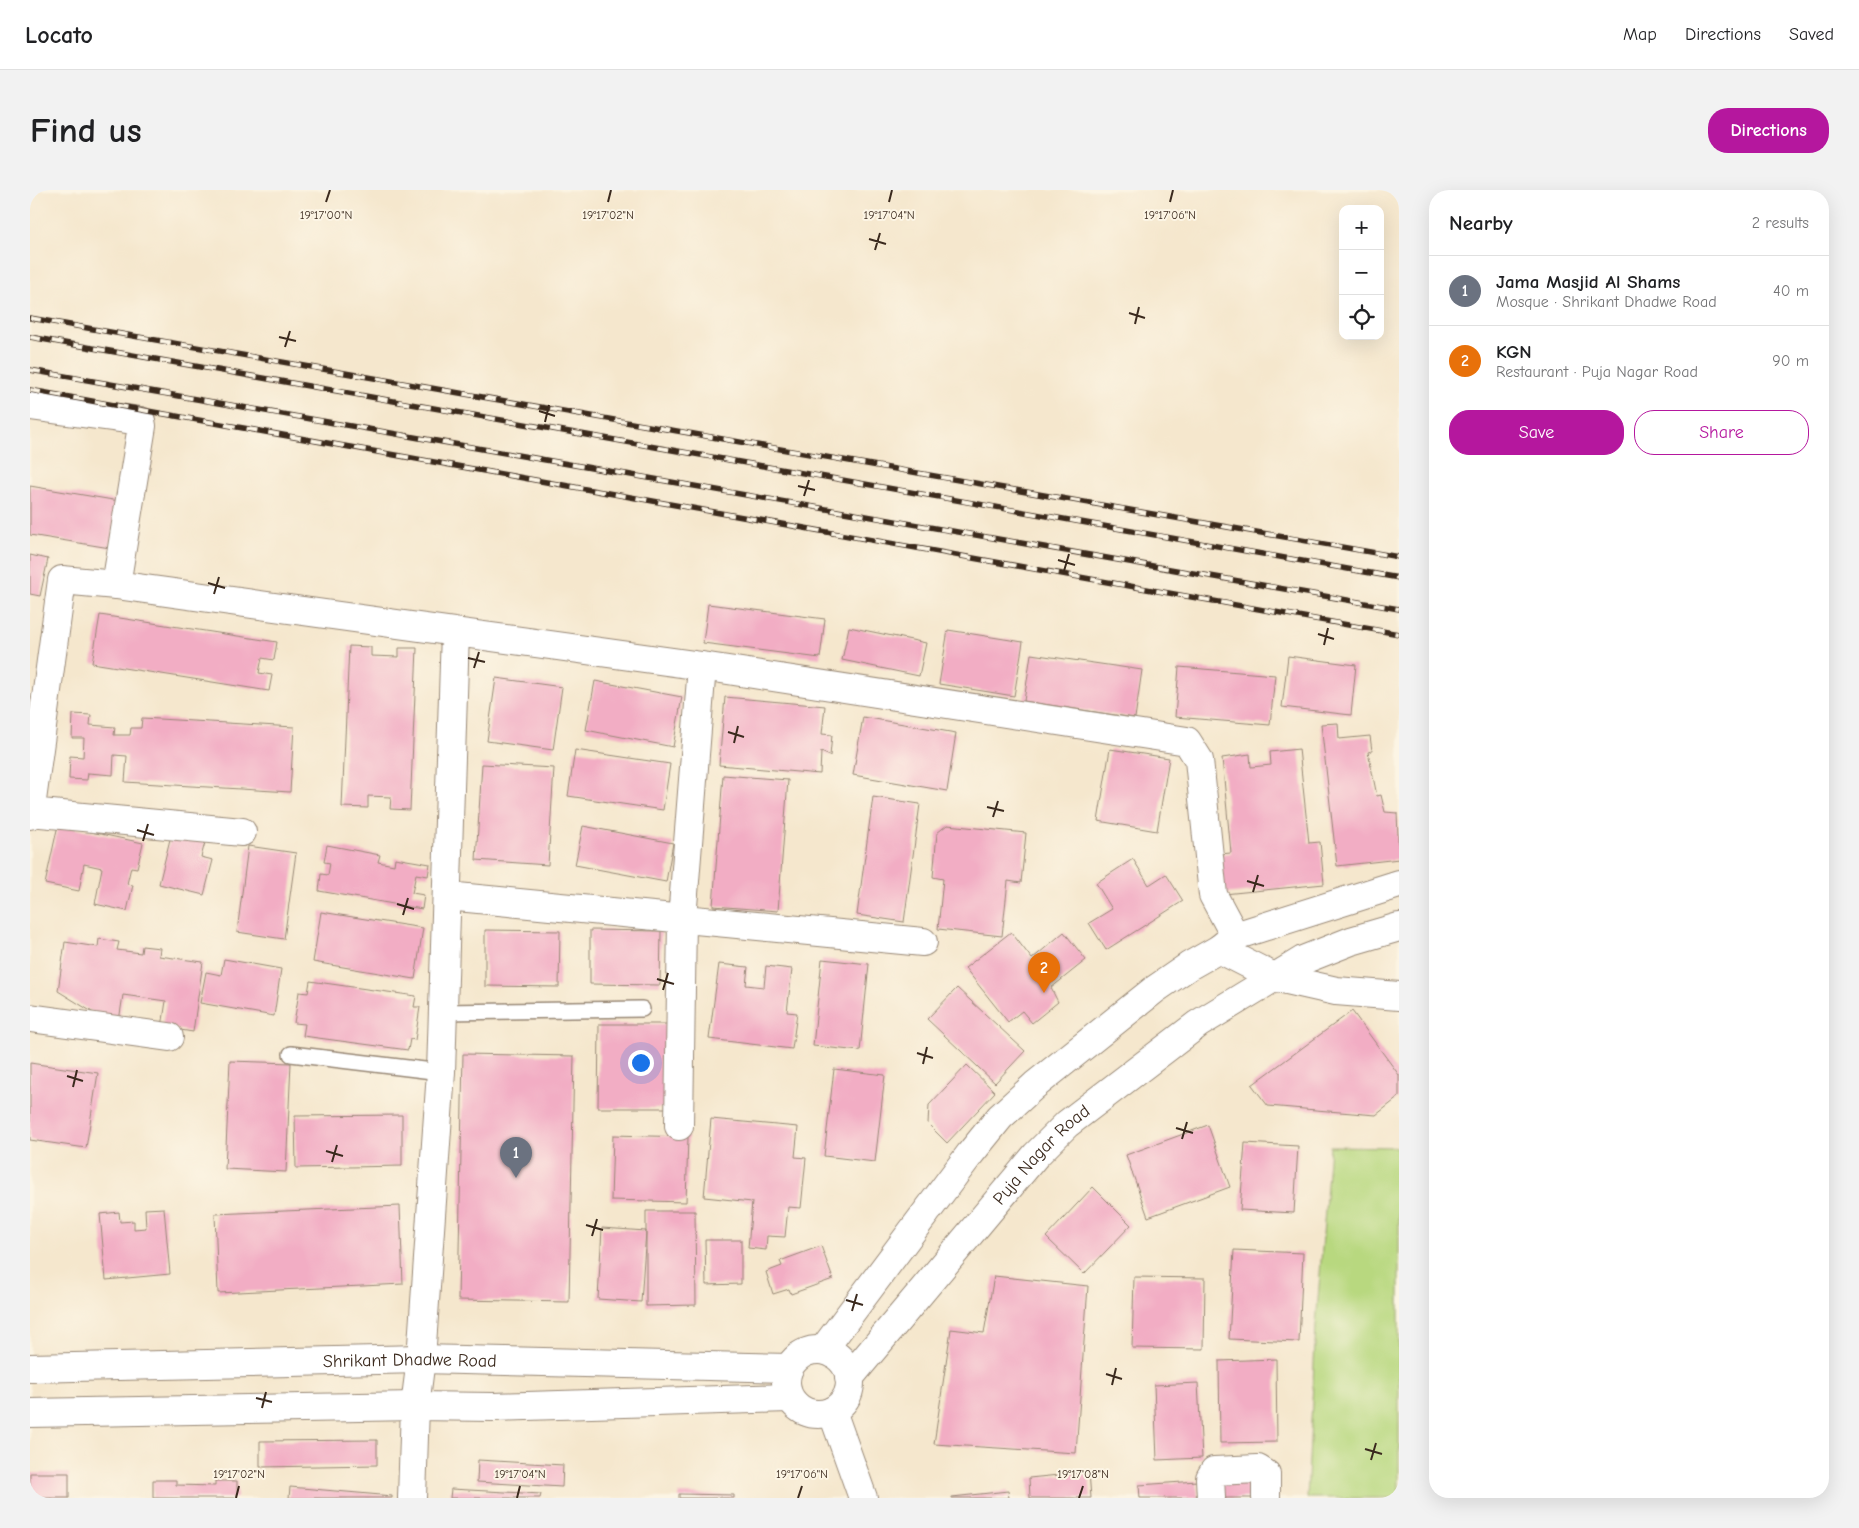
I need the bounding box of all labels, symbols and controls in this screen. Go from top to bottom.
text: Locato [25,21,93,49]
text: Map [1623,24,1657,45]
text: Directions [1685,24,1761,45]
text: Saved [1789,24,1834,45]
button: Directions [1708,108,1829,153]
text: Find us [30,110,142,151]
map controls [1339,205,1384,340]
button: + [1339,205,1384,250]
text: 19°17'00"N [300,208,352,222]
text: 19°17'02"N [582,208,634,222]
text: 19°17'04"N [863,208,915,222]
text: 19°17'06"N [1144,208,1196,222]
text: Nearby [1449,211,1513,235]
text: 2 results [1752,214,1809,232]
button: − [1339,250,1384,295]
text: Jama Masjid Al Shams [1496,271,1680,293]
text: 1 [1462,282,1468,300]
text: 40 m [1773,282,1809,300]
text: Mosque · Shrikant Dhadwe Road [1496,293,1717,311]
button: locate [1339,295,1384,340]
text: KGN [1496,341,1532,363]
text: 2 [1461,352,1469,370]
text: 90 m [1772,352,1809,370]
text: Restaurant · Puja Nagar Road [1496,363,1698,381]
button: Save [1449,410,1624,455]
button: Share [1634,410,1809,455]
pin: 2 [1028,952,1060,993]
your location [628,1050,654,1076]
street label: Puja Nagar Road [988,1100,1094,1209]
pin: 1 [500,1137,532,1178]
street label: Shrikant Dhadwe Road [323,1348,497,1372]
text: 19°17'02"N [213,1467,265,1481]
text: 19°17'04"N [494,1467,546,1481]
text: 19°17'06"N [776,1467,828,1481]
text: 19°17'08"N [1057,1467,1109,1481]

